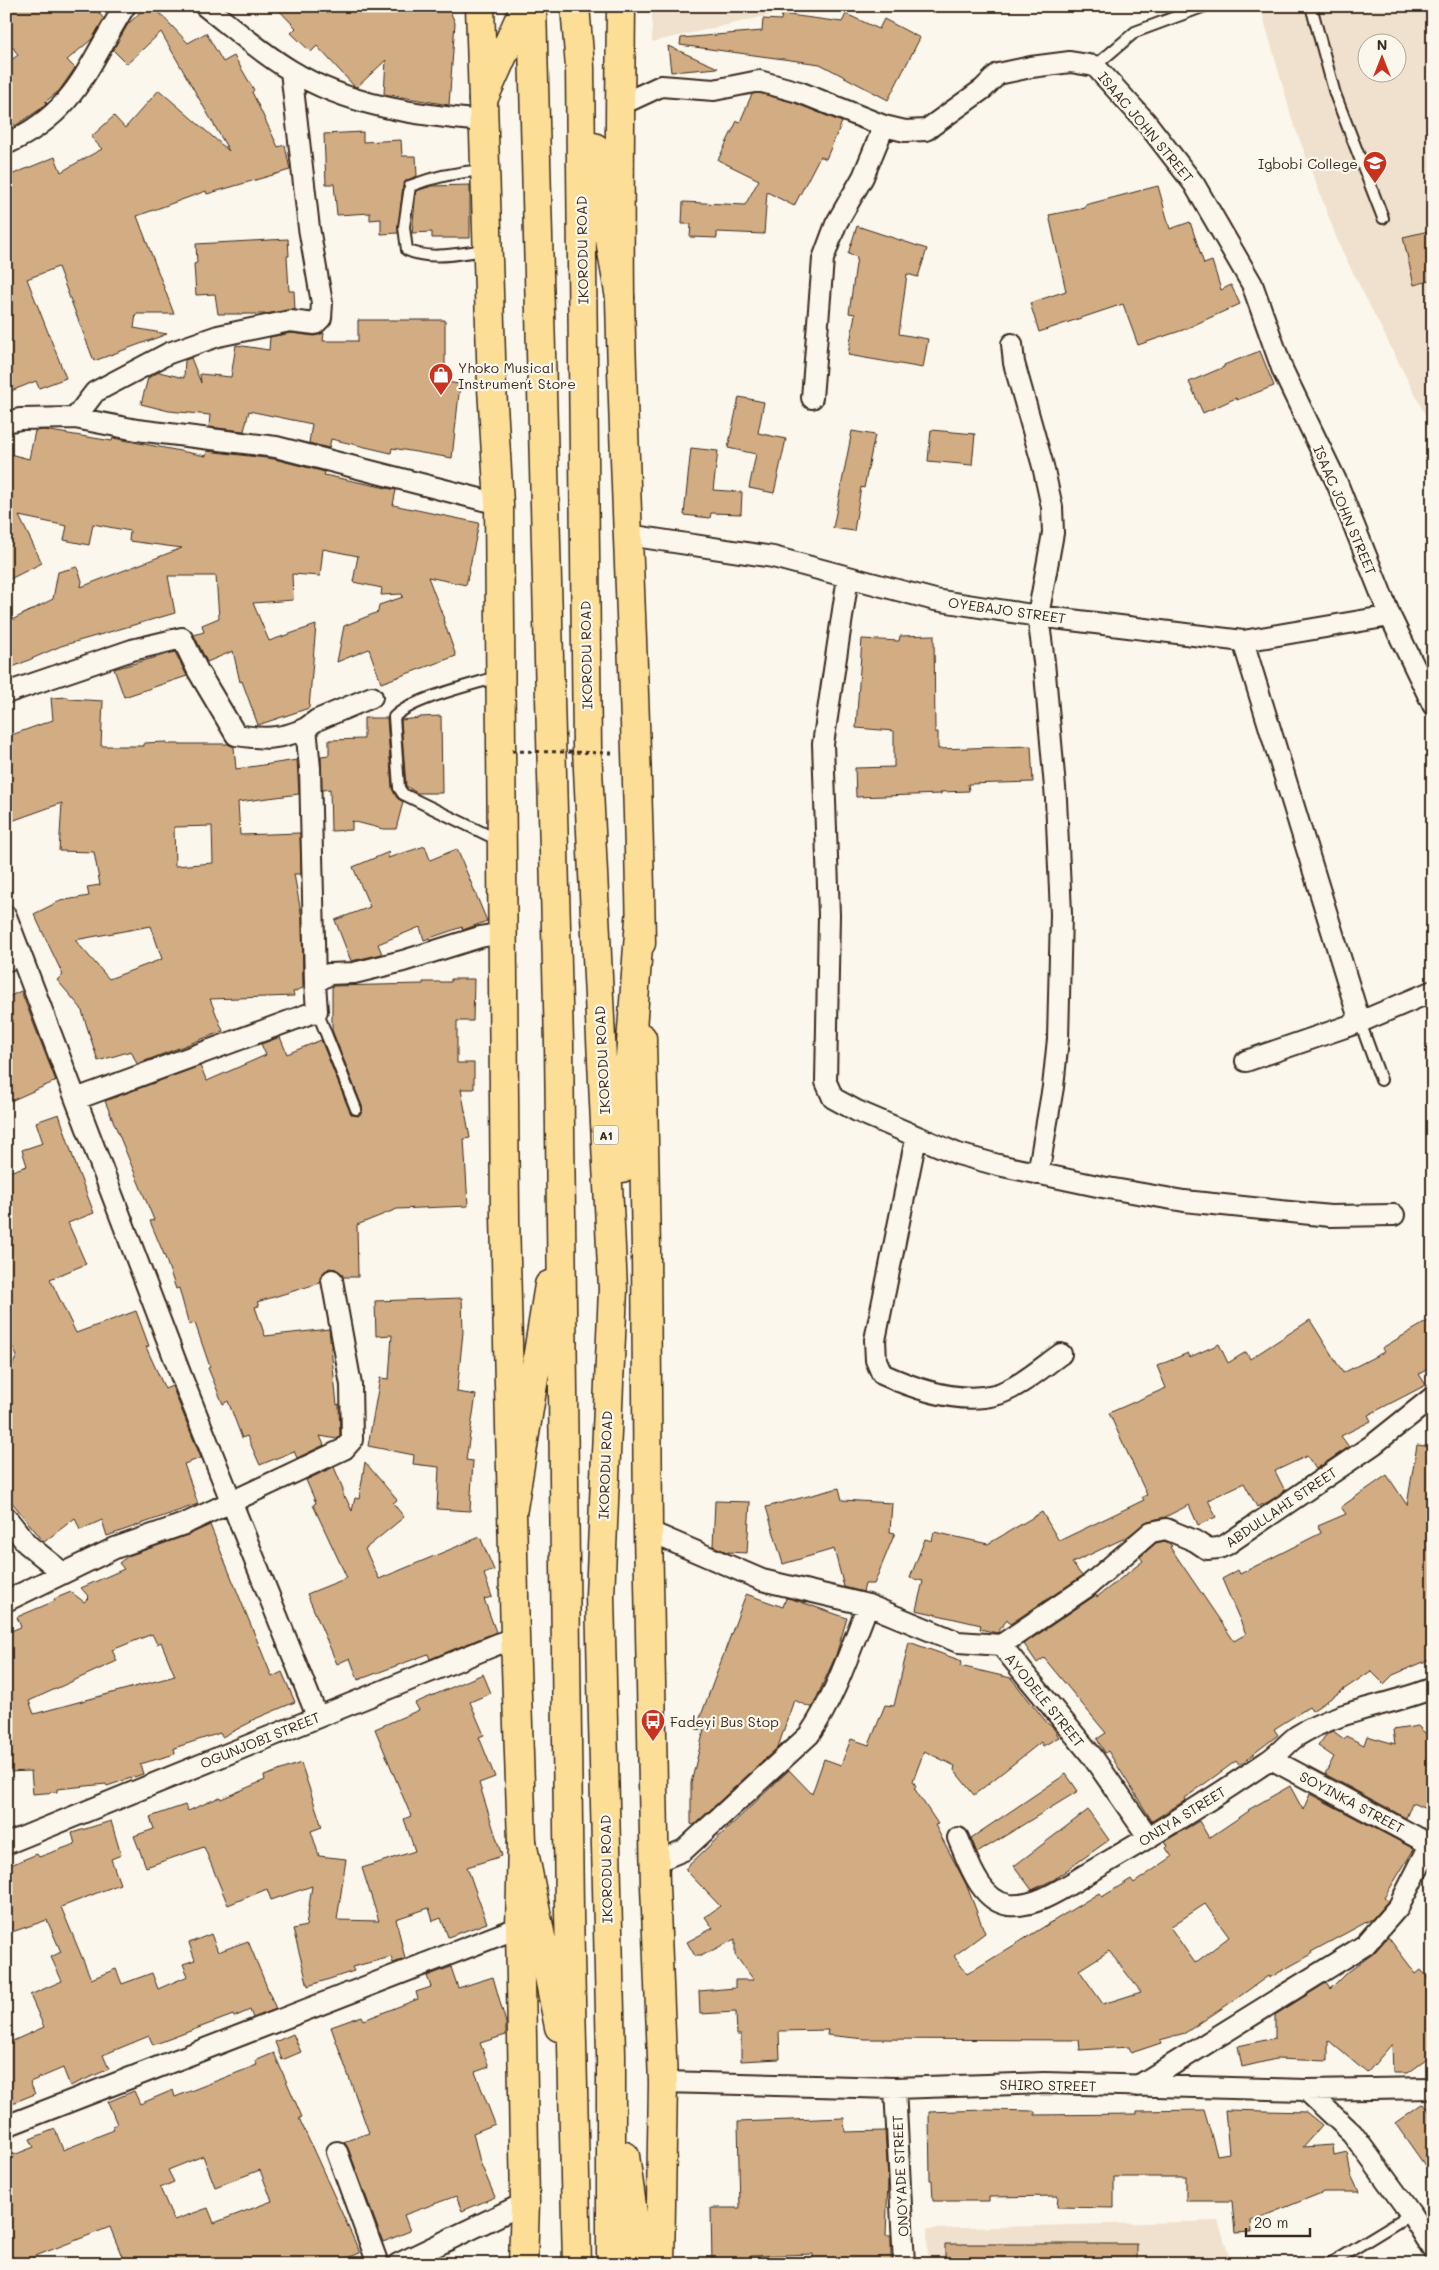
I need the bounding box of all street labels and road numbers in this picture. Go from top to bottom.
street label: ISAAC JOHN STREET [1094,68,1198,187]
street label: IKORODU ROAD [572,196,592,304]
street label: ISAAC JOHN STREET [1309,442,1381,578]
street label: OYEBAJO STREET [947,592,1067,628]
street label: IKORODU ROAD [576,601,596,709]
street label: IKORODU ROAD [590,1005,614,1115]
road number: A1 [594,1126,618,1144]
street label: IKORODU ROAD [594,1410,616,1520]
street label: ABDULLAHI STREET [1221,1462,1341,1551]
street label: AYODELE STREET [1001,1649,1089,1751]
street label: OGUNJOBI STREET [197,1707,323,1773]
street label: SOYINKA STREET [1296,1766,1408,1838]
street label: ONIYA STREET [1135,1782,1229,1850]
street label: IKORODU ROAD [596,1815,616,1923]
street label: SHIRO STREET [999,2075,1097,2095]
street label: ONOYADE STREET [887,2114,913,2237]

